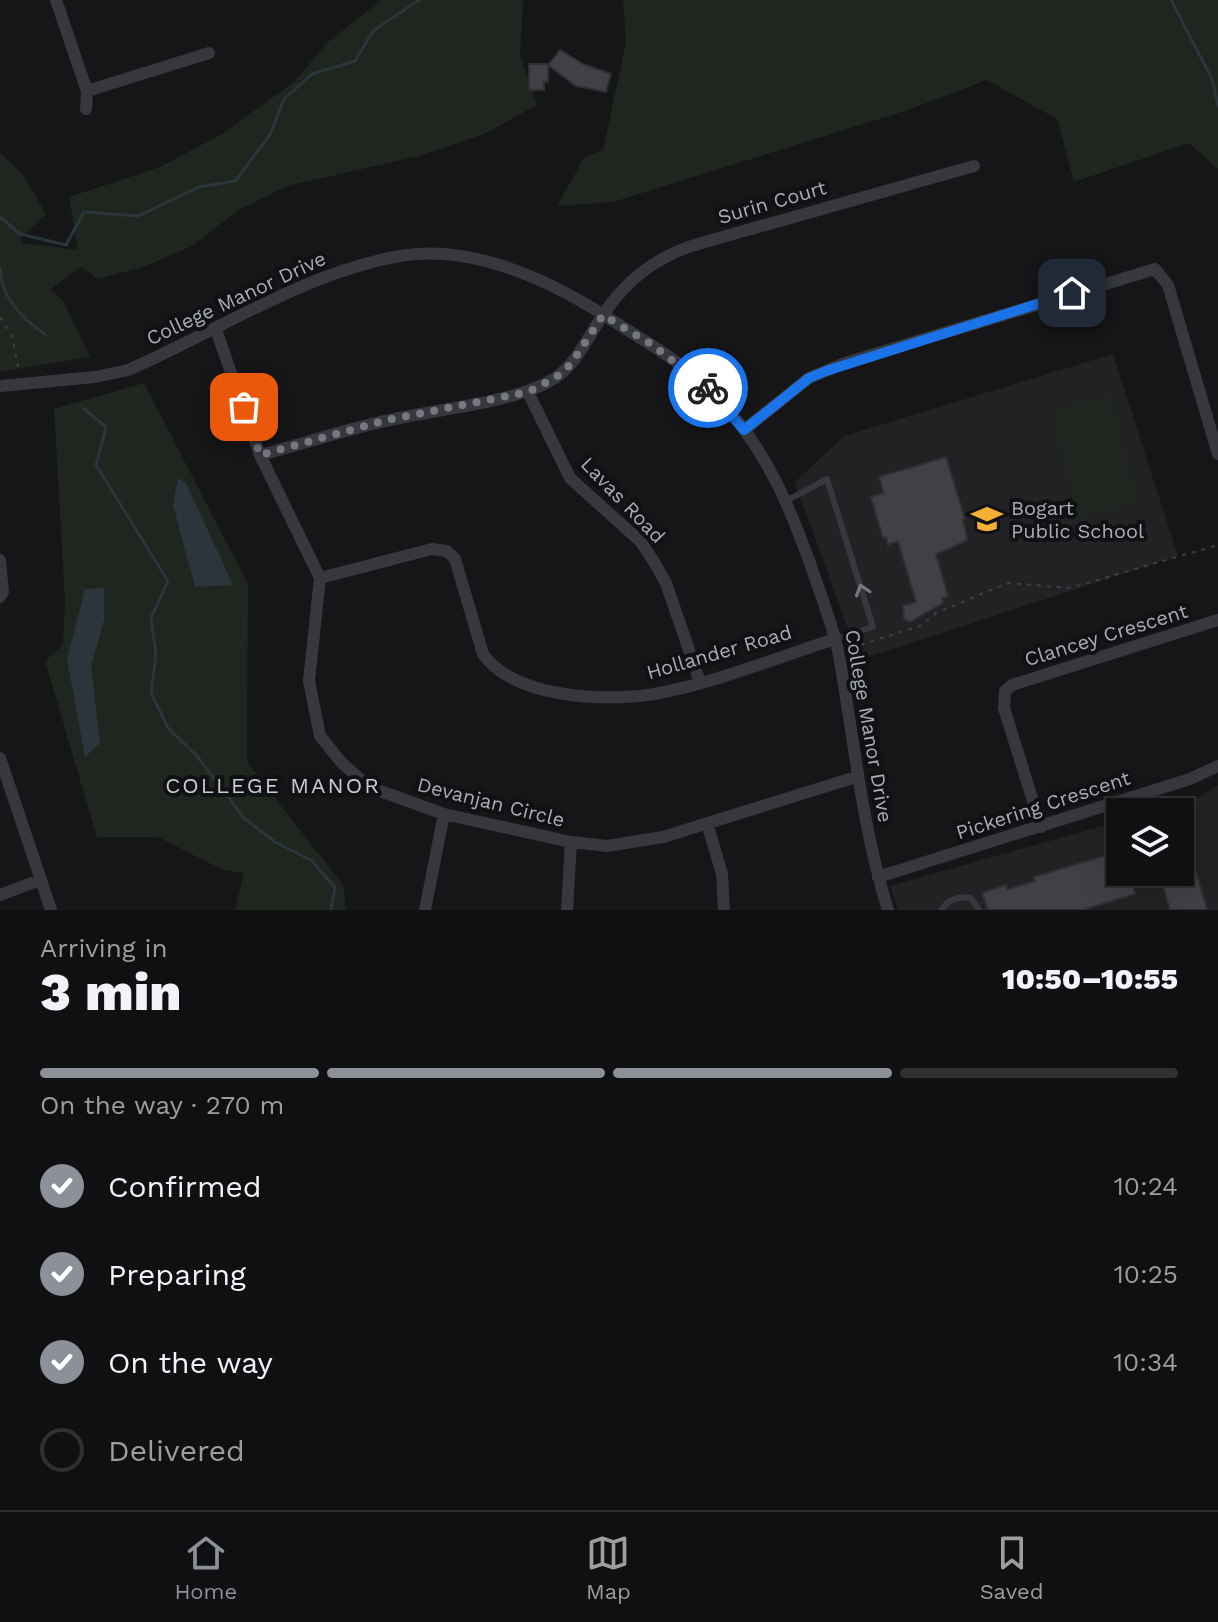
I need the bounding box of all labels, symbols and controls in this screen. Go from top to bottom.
street label: Surin Court [715,175,830,229]
street label: College Manor Drive [142,246,330,350]
pin [1038,259,1106,327]
icon: home [1050,271,1094,315]
courier [668,348,748,428]
icon: bike [686,366,730,410]
pin [210,373,278,441]
icon: bag [222,385,266,429]
street label: Lavas Road [576,452,670,548]
place label: Bogart Public School [1011,496,1144,543]
school or university icon: Bogart Public School [970,502,1004,536]
one-way arrow [855,584,871,598]
street label: Clancey Crescent [1021,599,1191,671]
street label: Hollander Road [644,620,794,684]
street label: College Manor Drive [840,628,898,824]
street label: Pickering Crescent [953,765,1134,844]
street label: Devanjan Circle [415,772,567,832]
district label: COLLEGE MANOR [165,773,381,798]
map controls [1106,798,1194,886]
button: layers [1106,798,1194,886]
text: Arriving in [40,933,168,963]
text: 10:50–10:55 [1002,961,1178,996]
text: 3 min [40,962,182,1023]
text: On the way · 270 m [40,1090,284,1120]
icon: check [40,1164,84,1208]
text: Confirmed [108,1169,262,1204]
text: 10:24 [1114,1171,1178,1201]
icon: check [40,1252,84,1296]
text: Preparing [108,1257,246,1292]
text: 10:25 [1114,1259,1178,1289]
icon: check [40,1340,84,1384]
text: On the way [108,1345,273,1380]
text: 10:34 [1113,1347,1178,1377]
text: Delivered [108,1433,245,1468]
tab: Home [174,1531,237,1604]
tab: Map [586,1531,631,1604]
tab: Saved [980,1531,1044,1604]

